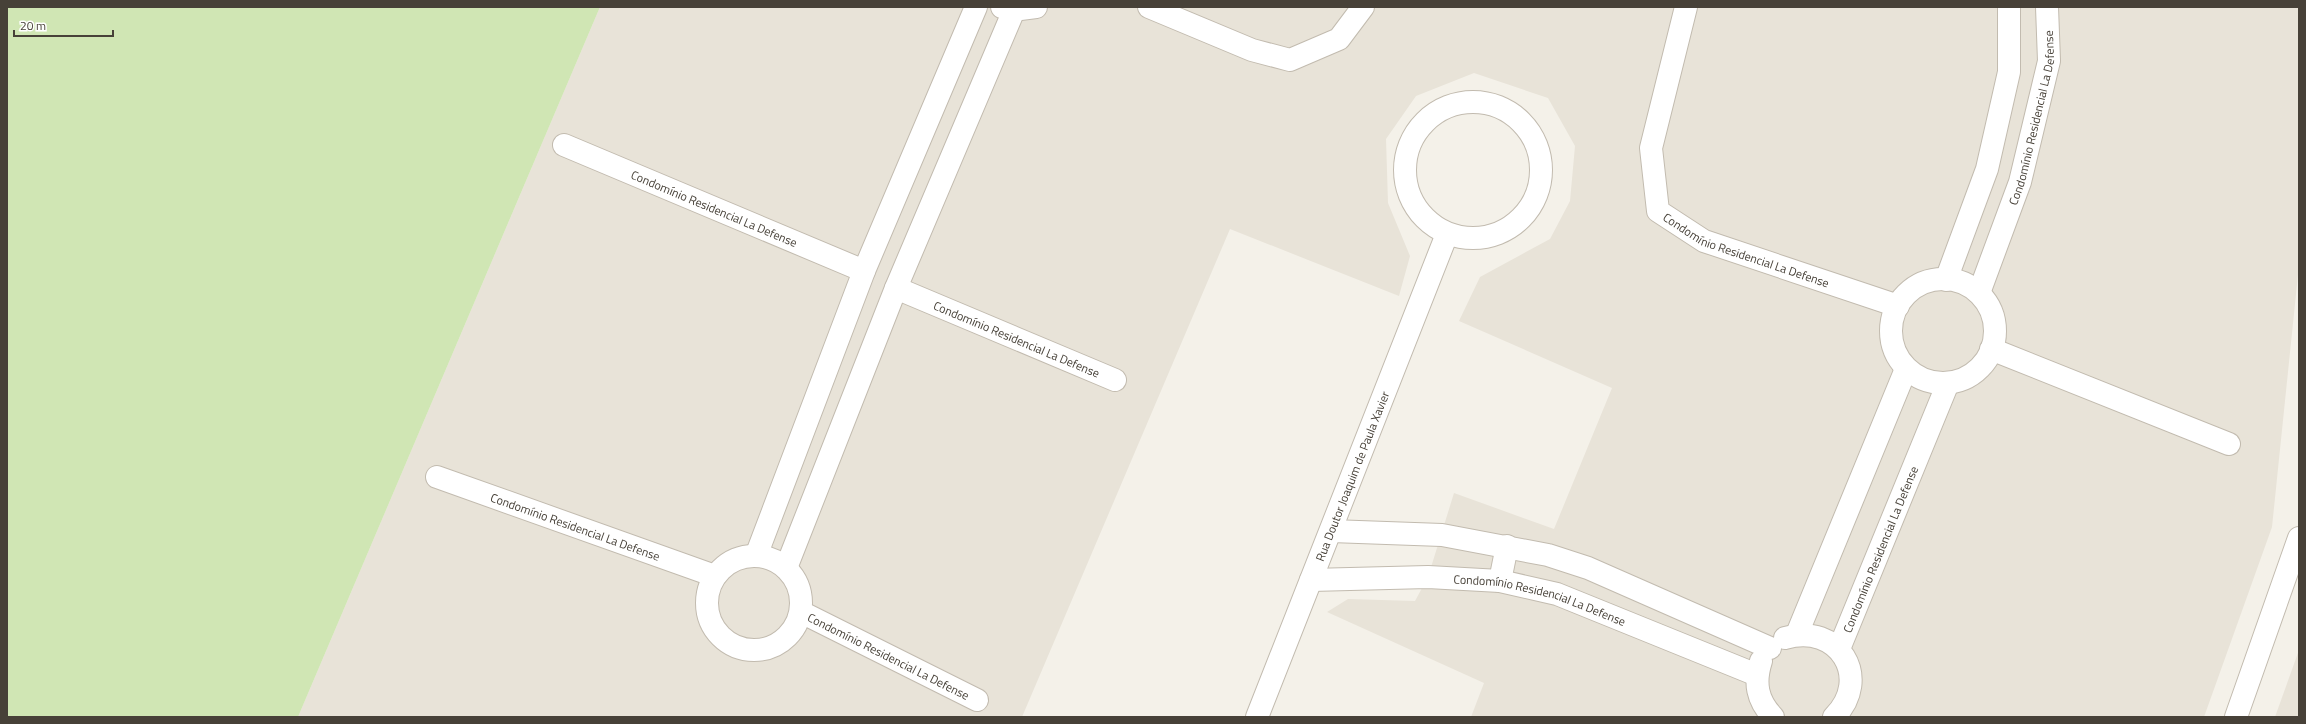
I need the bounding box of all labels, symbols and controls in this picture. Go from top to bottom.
scale bar [14,12,113,38]
text: 20 m [20,16,46,35]
street label: Condomínio Residencial La Defense [2003,30,2059,208]
street label: Condomínio Residencial La Defense [628,165,800,251]
street label: Condomínio Residencial La Defense [1659,207,1832,292]
street label: Condomínio Residencial La Defense [931,295,1103,382]
street label: Rua Doutor Joaquim de Paula Xavier [1310,388,1394,564]
street label: Condomínio Residencial La Defense [1837,463,1923,635]
street label: Condomínio Residencial La Defense [488,487,663,565]
street label: Condomínio Residencial La Defense [1453,569,1629,630]
street label: Condomínio Residencial La Defense [804,607,973,704]

